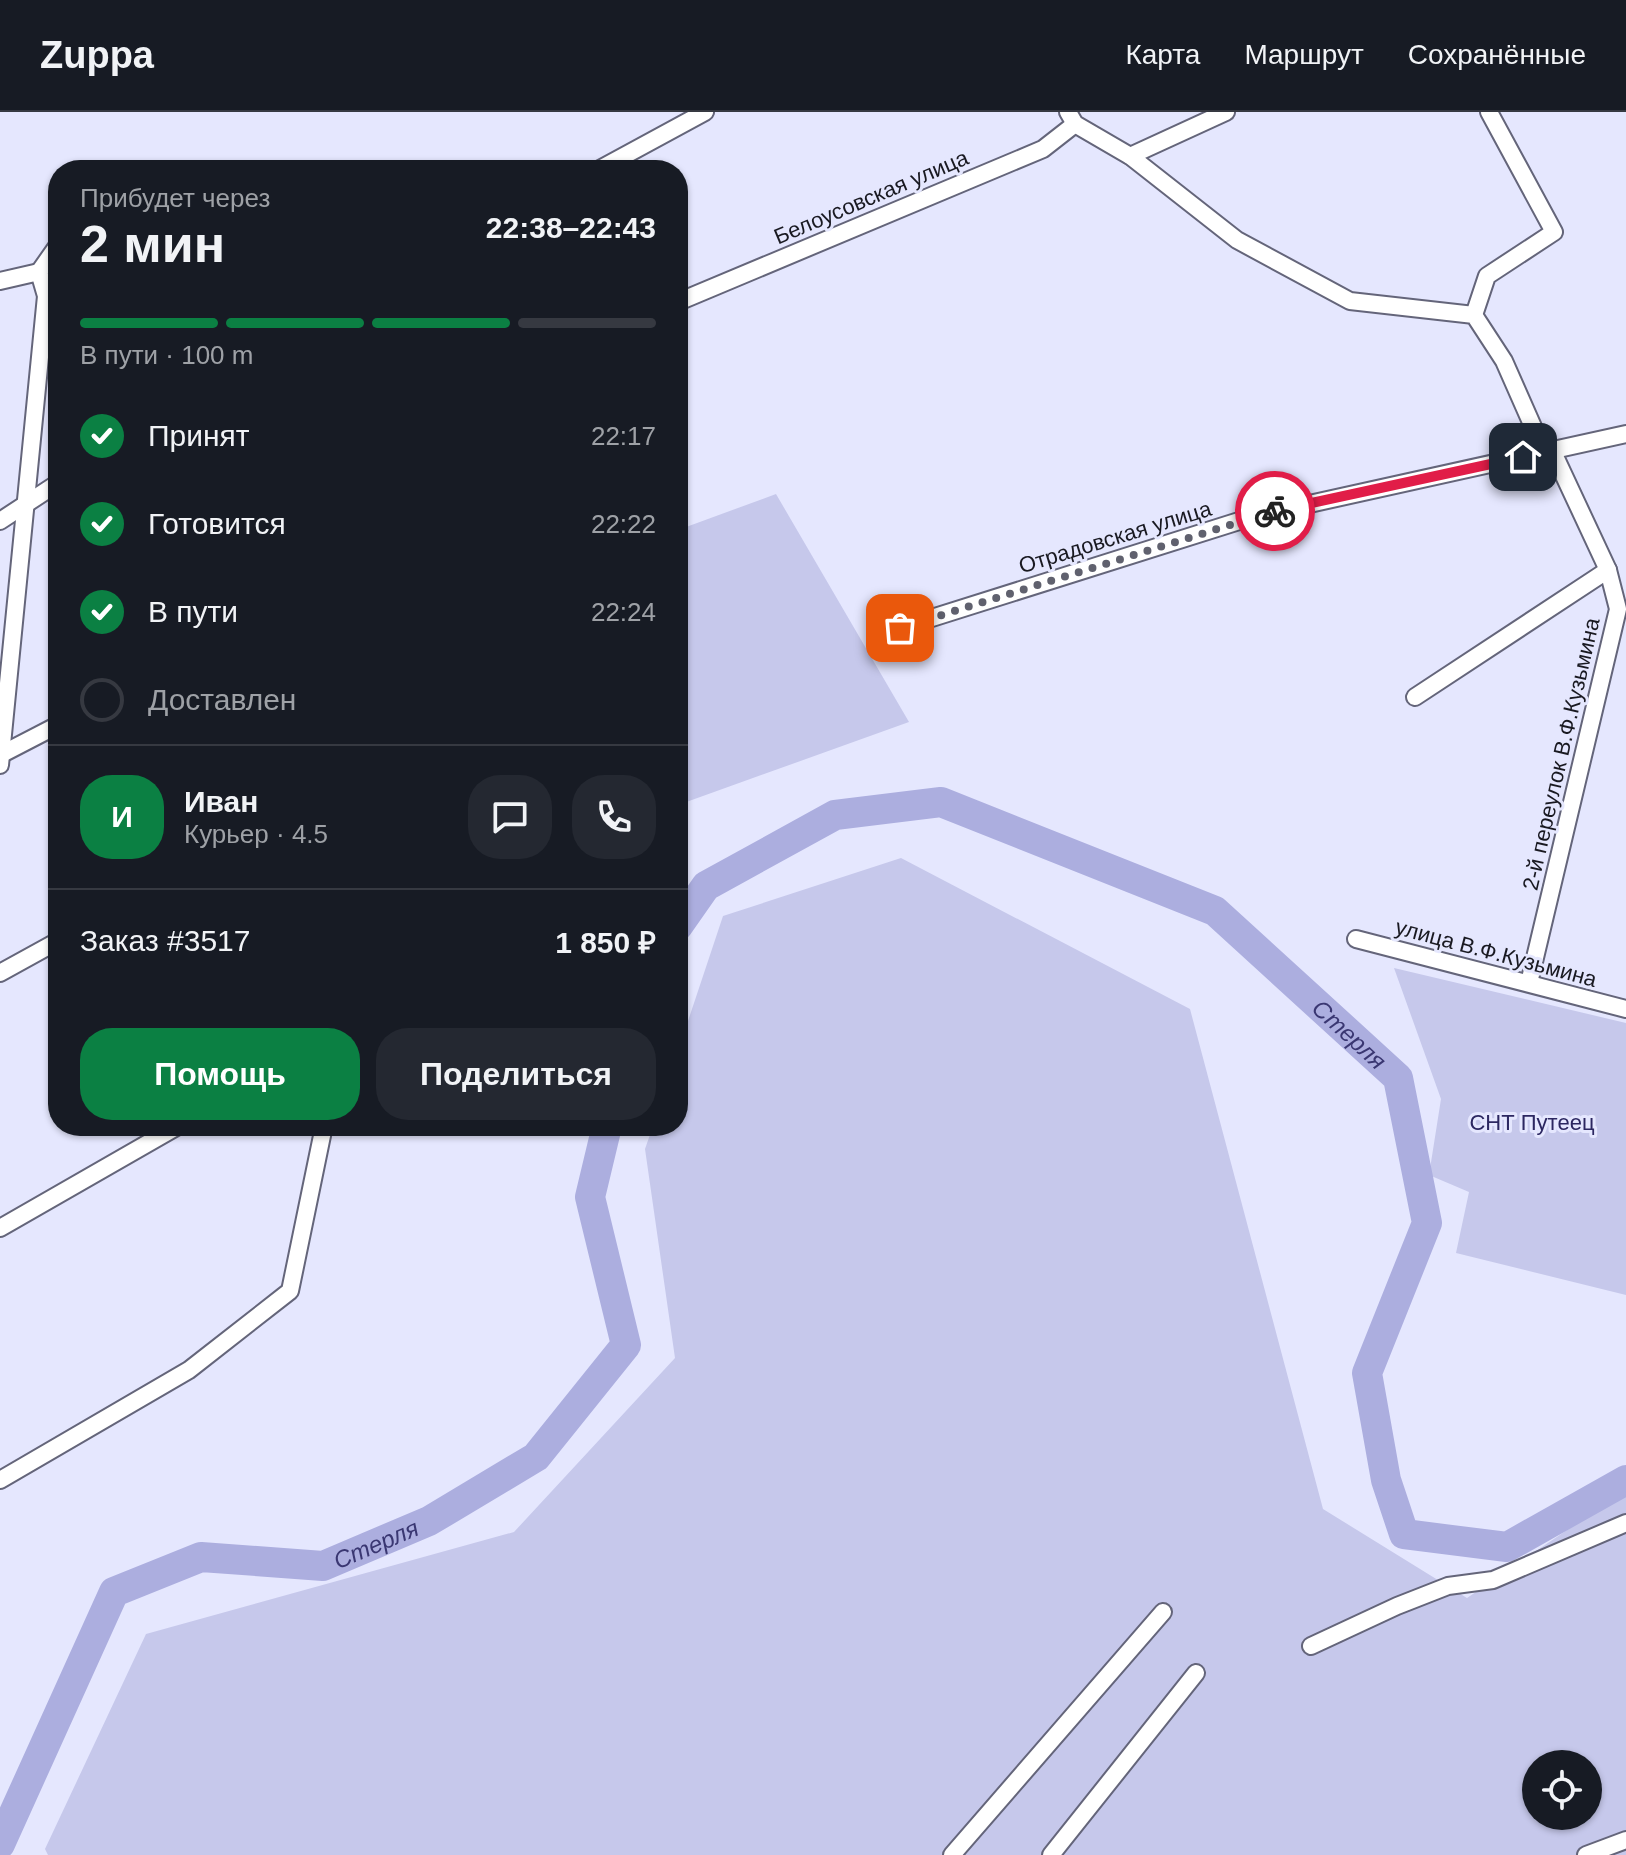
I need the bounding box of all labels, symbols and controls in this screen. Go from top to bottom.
text: Zuppa [40,34,154,76]
text: Карта [1125,39,1200,70]
text: Маршрут [1244,39,1364,70]
text: Сохранённые [1408,39,1586,70]
street label: Белоусовская улица [770,144,973,249]
text: Прибудет через [80,183,270,213]
text: 22:38–22:43 [486,211,656,244]
text: 2 мин [80,215,225,273]
text: В пути · 100 m [80,340,253,370]
icon: check [80,414,124,458]
text: Принят [148,419,250,452]
text: 22:17 [591,421,656,451]
pin [1489,423,1557,491]
icon: home [1501,435,1545,479]
courier [1235,471,1315,551]
icon: bike [1253,489,1297,533]
street label: Отрадовская улица [1016,496,1215,578]
icon: check [80,502,124,546]
text: Готовится [148,507,286,540]
text: 22:22 [591,509,656,539]
icon: check [80,590,124,634]
pin [866,594,934,662]
text: В пути [148,595,238,628]
text: 22:24 [591,597,656,627]
icon: bag [878,606,922,650]
street label: 2-й переулок В.Ф.Кузьмина [1517,615,1605,893]
text: Доставлен [148,683,296,716]
button: chat [468,775,552,859]
button: phone [572,775,656,859]
text: Иван [184,785,258,818]
text: И [111,800,133,833]
text: Курьер · 4.5 [184,819,328,849]
street label: улица В.Ф.Кузьмина [1393,914,1600,992]
text: Заказ #3517 [80,924,250,957]
text: 1 850 ₽ [555,926,656,959]
water label: Стерля [1307,994,1392,1074]
button: Помощь [80,1028,360,1120]
button: Поделиться [376,1028,656,1120]
park label: СНТ Путеец [1469,1110,1595,1135]
water label: Стерля [329,1514,423,1574]
map controls [1522,1750,1602,1830]
button: locate [1522,1750,1602,1830]

